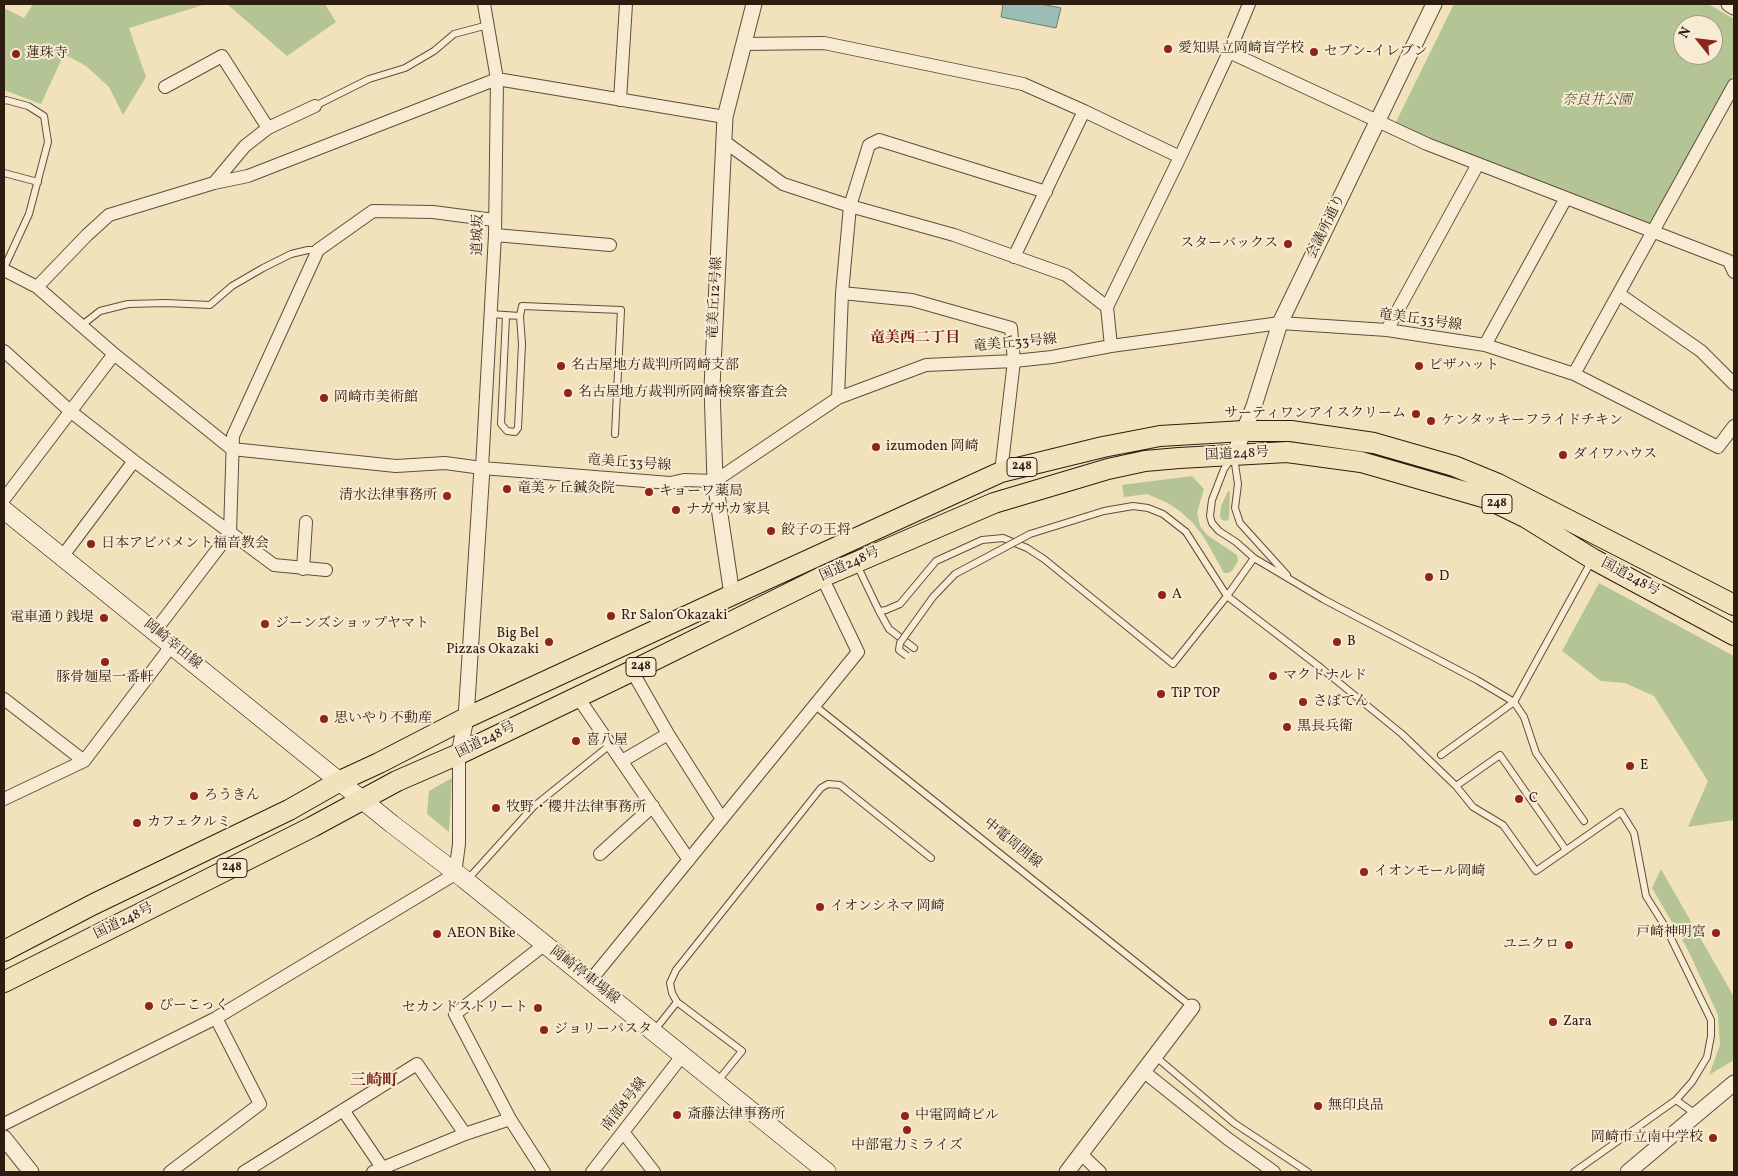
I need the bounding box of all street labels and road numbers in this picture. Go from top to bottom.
street label: 会議所通り [1304,192,1350,262]
street label: 道城坂 [470,214,488,256]
street label: 竜美丘12号線 [705,256,727,340]
street label: 竜美丘33号線 [1377,307,1463,335]
street label: 竜美丘33号線 [972,332,1058,356]
street label: 国道248号 [1204,445,1270,465]
street label: 竜美丘33号線 [586,453,672,475]
road number: 248 [1007,458,1037,477]
road number: 248 [1482,494,1512,514]
street label: 国道248号 [817,544,883,586]
street label: 国道248号 [1598,555,1662,601]
street label: 岡崎幸田線 [140,616,204,674]
road number: 248 [626,658,656,676]
street label: 国道248号 [453,719,519,763]
street label: 中電周囲線 [980,815,1044,873]
road number: 248 [217,858,247,878]
street label: 国道248号 [91,900,157,944]
street label: 岡崎停車場線 [546,944,622,1008]
street label: 南部8号線 [599,1075,651,1135]

